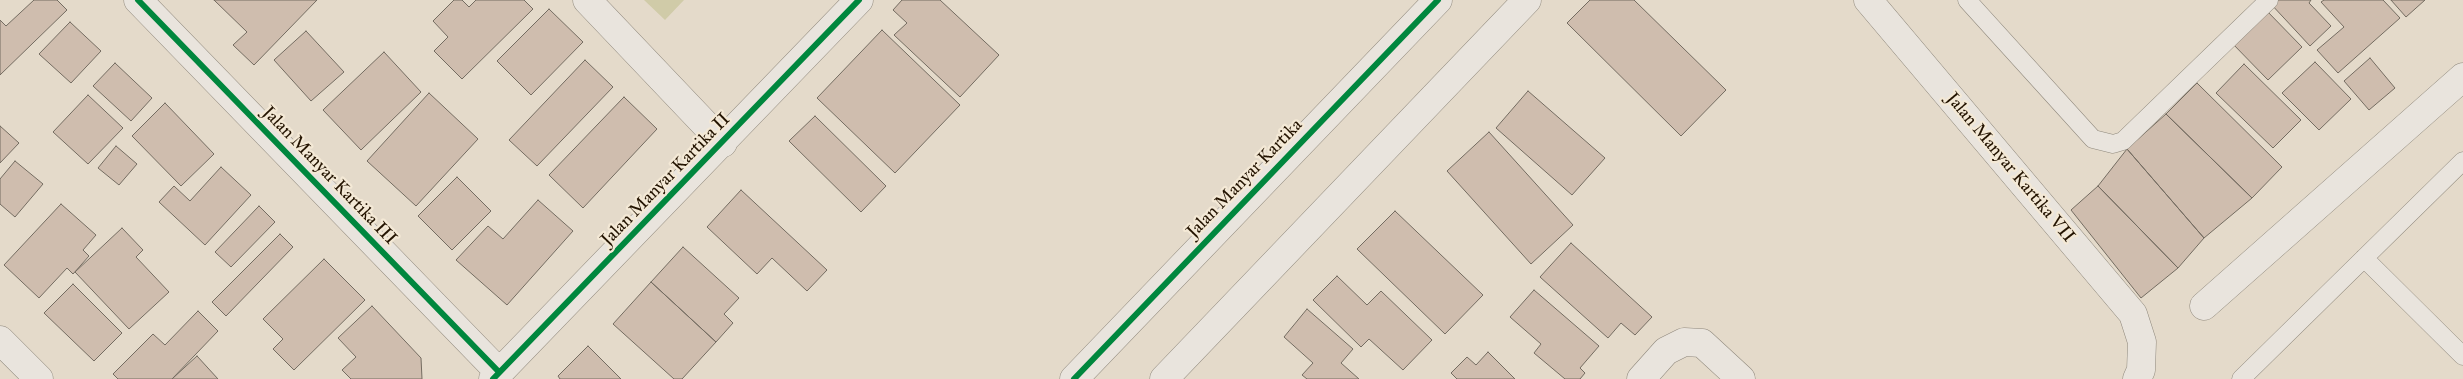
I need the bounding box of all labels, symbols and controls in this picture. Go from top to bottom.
street label: Jalan Manyar Kartika VII [1941,89,2079,247]
street label: Jalan Manyar Kartika III [257,102,401,250]
street label: Jalan Manyar Kartika II [597,109,735,251]
street label: Jalan Manyar Kartika [1183,115,1307,243]

